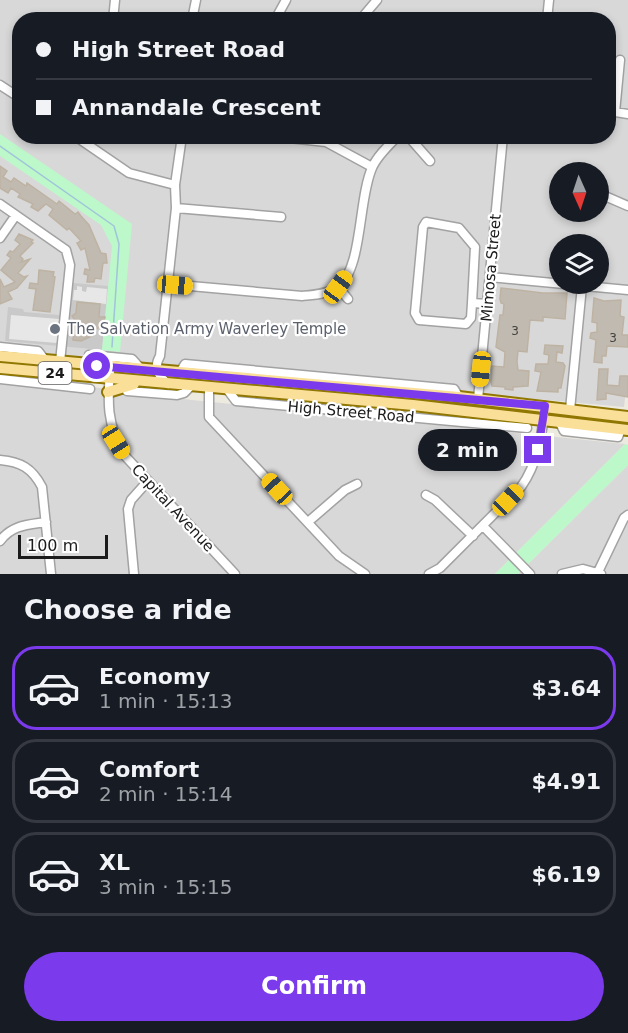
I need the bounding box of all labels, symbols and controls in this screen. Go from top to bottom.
text: High Street Road [72,37,285,62]
text: Annandale Crescent [72,95,321,120]
north arrow [549,162,609,222]
map controls [549,162,609,294]
street label: Mimosa Street [477,213,505,323]
button: layers [549,234,609,294]
car [320,267,356,307]
car [156,274,194,296]
place label: The Salvation Army Waverley Temple [66,320,346,338]
marker: The Salvation Army Waverley Temple [48,322,62,336]
house number: 3 [511,324,519,338]
house number: 3 [609,331,617,345]
car [470,350,492,388]
route start [83,352,110,379]
road number: 24 [38,362,72,384]
street label: High Street Road [287,397,415,427]
car [99,422,133,462]
callout: 2 min [418,429,517,471]
route end [524,436,551,463]
text: 2 min [436,438,499,462]
street label: Capital Avenue [128,461,218,555]
car [258,470,296,508]
car [489,481,527,519]
scale bar [18,532,108,560]
text: 100 m [27,536,78,555]
text: Choose a ride [24,594,232,625]
icon: car [27,661,81,715]
text: Economy [99,664,210,689]
text: $3.64 [531,676,601,701]
text: 1 min · 15:13 [99,689,233,713]
icon: car [27,754,81,808]
text: Comfort [99,757,199,782]
text: $4.91 [531,769,601,794]
text: 2 min · 15:14 [99,782,233,806]
icon: car [27,847,81,901]
text: XL [99,850,130,875]
text: $6.19 [531,862,601,887]
text: 3 min · 15:15 [99,875,233,899]
button: Confirm [24,952,604,1021]

